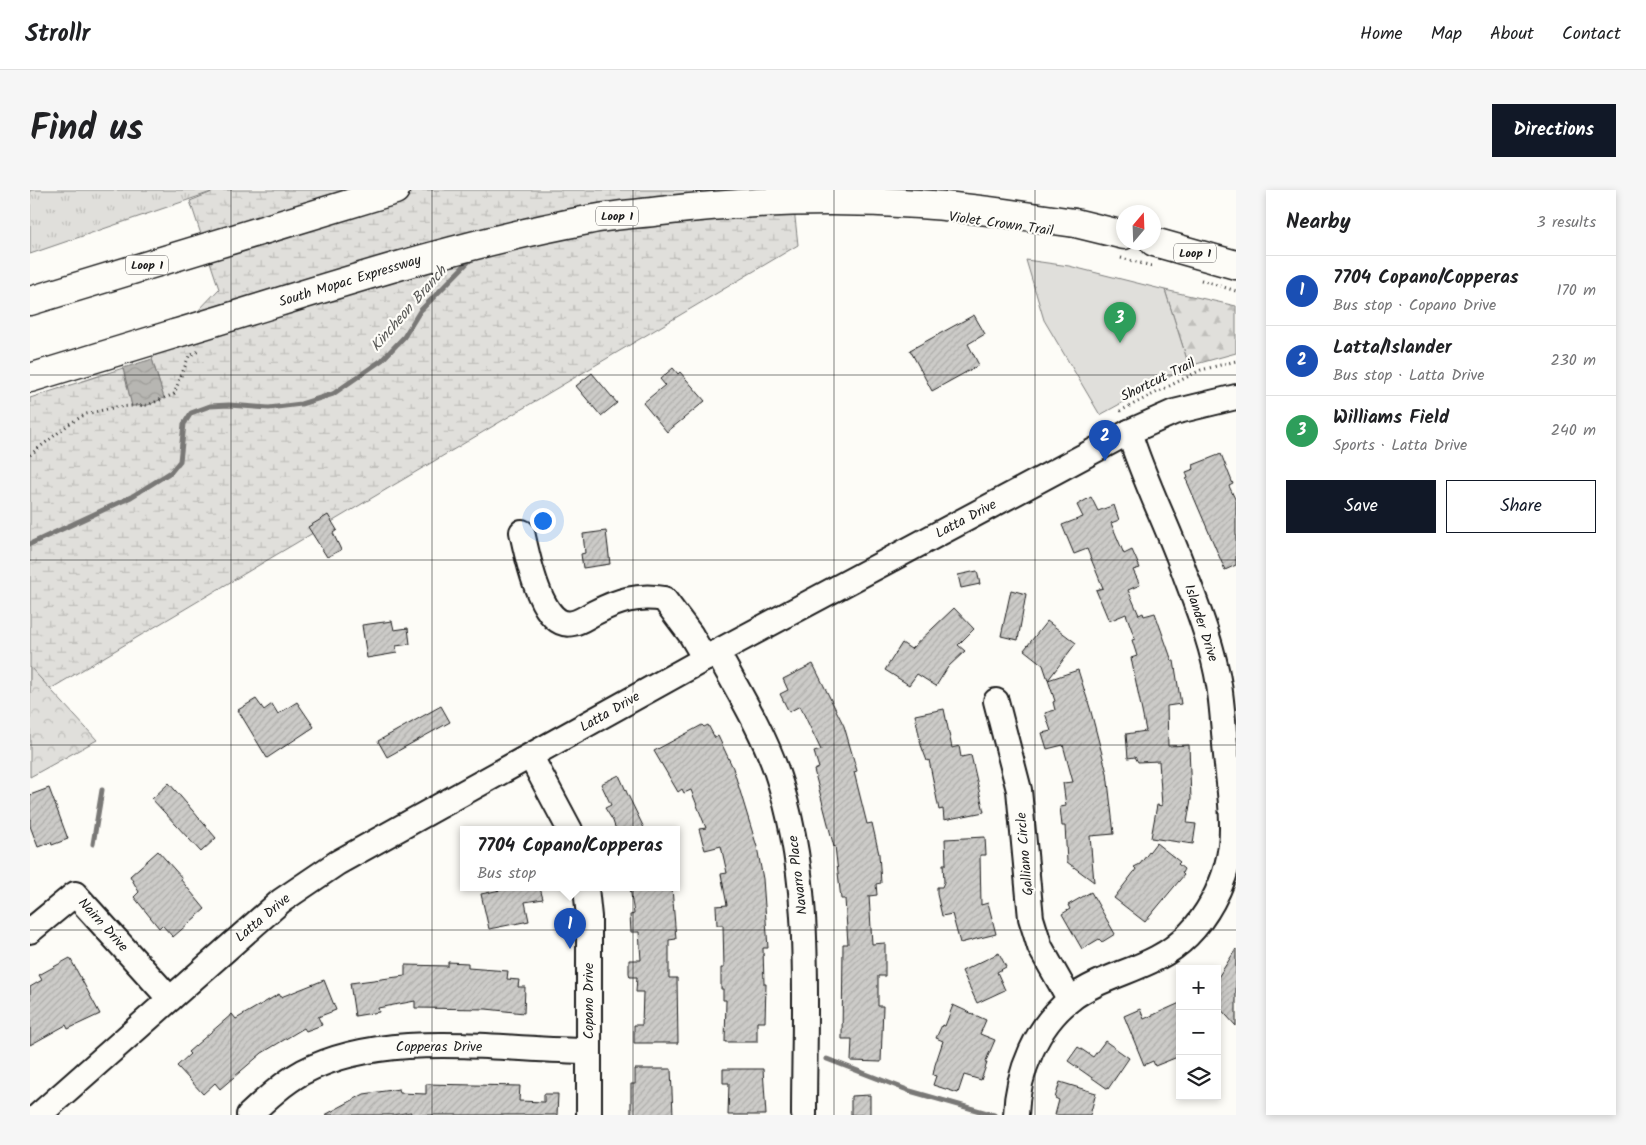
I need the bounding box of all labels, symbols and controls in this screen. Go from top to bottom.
text: Strollr [25,15,90,54]
text: Home [1360,20,1403,49]
text: Map [1431,20,1462,49]
text: About [1490,20,1534,49]
text: Contact [1562,20,1621,49]
text: Find us [30,102,143,158]
button: Directions [1492,104,1616,157]
north arrow [1116,205,1161,250]
road number: Loop 1 [596,206,638,226]
street label: Violet Crown Trail [947,206,1055,242]
text: Nearby [1286,206,1351,239]
text: 3 results [1537,210,1596,235]
road number: Loop 1 [1174,244,1216,262]
street label: South Mopac Expressway [276,249,424,313]
road number: Loop 1 [126,256,168,274]
water label: Kincheon Branch [365,259,454,357]
text: 7704 Copano/Copperas [1333,263,1519,293]
text: 1 [1300,278,1304,303]
text: 170 m [1556,278,1596,303]
text: Bus stop · Copano Drive [1333,293,1496,318]
pin: 3 [1104,302,1136,343]
text: Latta/Islander [1333,333,1452,363]
text: 2 [1297,348,1307,373]
text: 230 m [1550,348,1596,373]
street label: Shortcut Trail [1117,352,1200,408]
text: Bus stop · Latta Drive [1333,363,1485,388]
text: Williams Field [1333,403,1449,433]
text: 3 [1298,418,1306,443]
text: 240 m [1551,418,1596,443]
pin: 2 [1089,420,1121,461]
text: Sports · Latta Drive [1333,433,1467,458]
button: Save [1286,480,1436,533]
button: Share [1446,480,1596,533]
street label: Latta Drive [932,493,1001,544]
your location [530,508,556,534]
street label: Islander Drive [1178,581,1224,665]
street label: Latta Drive [576,686,645,738]
street label: Galliano Circle [1010,811,1040,897]
popup [460,826,680,891]
text: 7704 Copano/Copperas [477,831,663,861]
street label: Navarro Place [782,833,814,916]
text: Bus stop [477,861,536,886]
street label: Latta Drive [230,888,296,948]
street label: Nairn Drive [73,893,134,958]
pin: 1 [554,908,586,949]
street label: Copano Drive [578,962,600,1039]
map controls [1176,965,1221,1100]
button: + [1176,965,1221,1010]
button: − [1176,1010,1221,1055]
street label: Copperas Drive [396,1036,483,1058]
button: layers [1176,1055,1221,1100]

